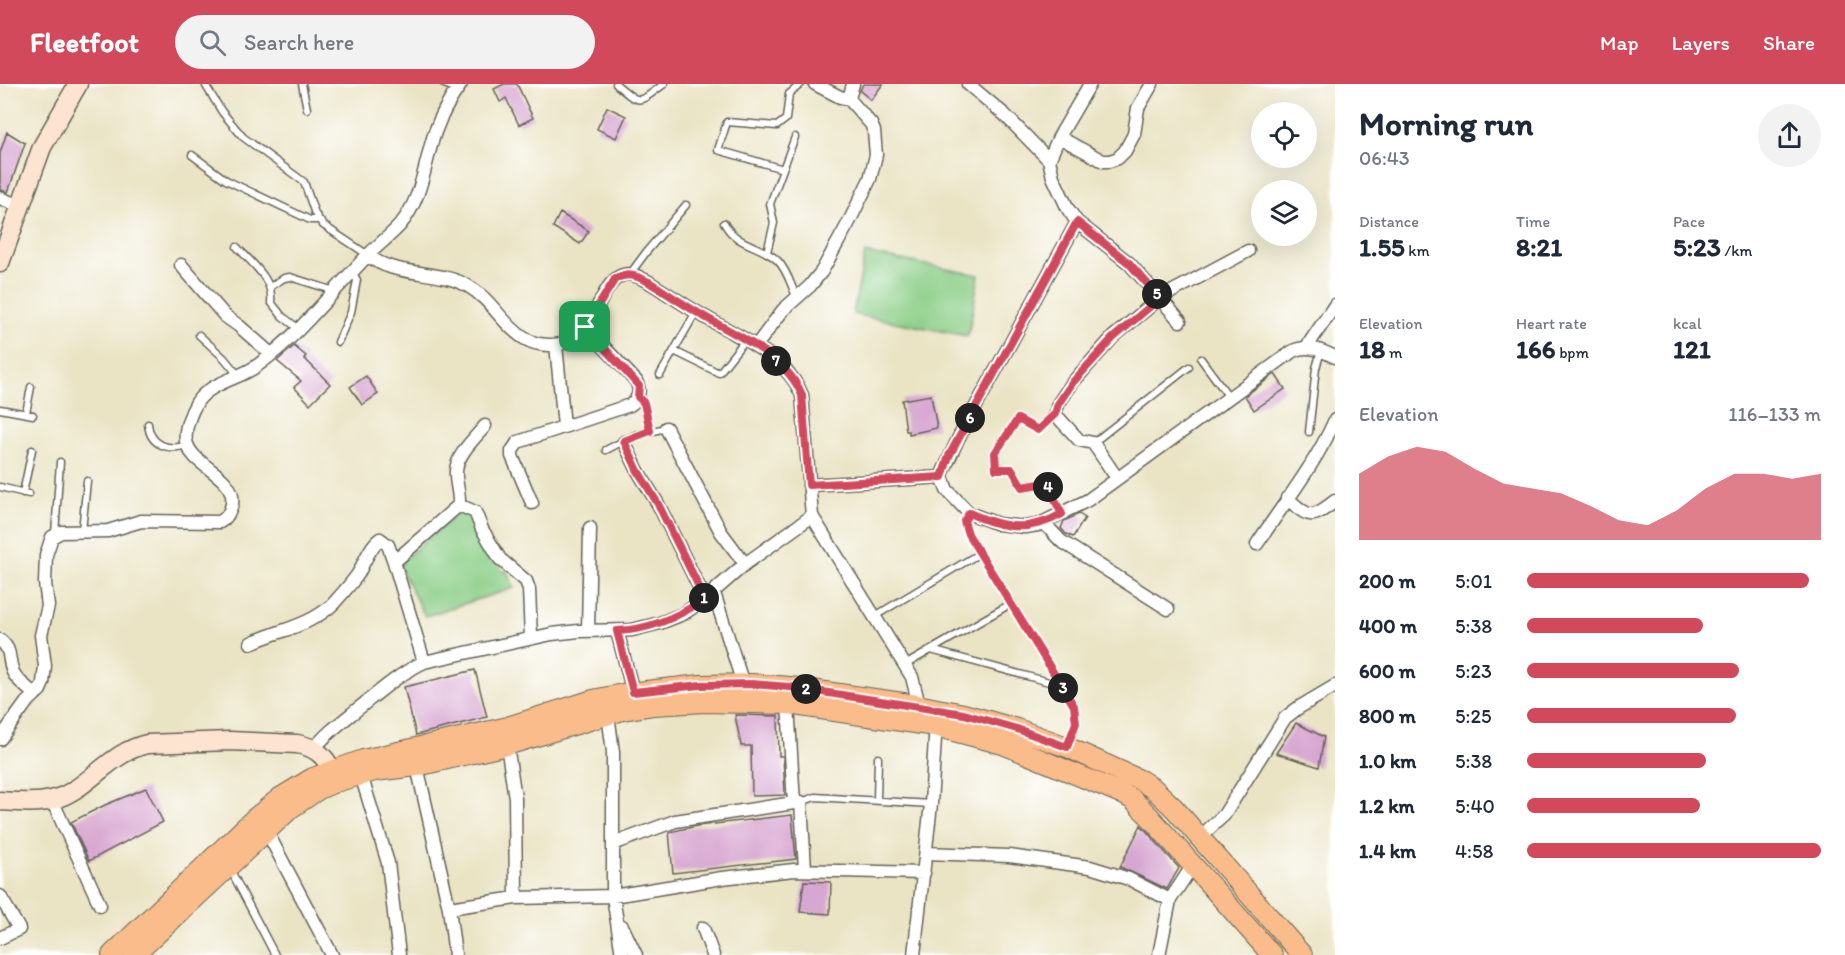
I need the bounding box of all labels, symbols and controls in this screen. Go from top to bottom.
search box [175,15,595,69]
text: Fleetfoot [30,25,139,59]
icon: search [196,26,229,59]
text: Search here [244,29,354,56]
text: Map [1600,30,1639,55]
text: Layers [1672,30,1730,55]
text: Share [1763,30,1815,55]
map controls [1251,102,1317,246]
button: locate [1251,102,1317,168]
text: Morning run [1359,104,1534,143]
button: share [1758,104,1821,167]
text: 06:43 [1359,146,1410,170]
button: layers [1251,180,1317,246]
text: Distance [1359,212,1419,231]
text: Time [1516,212,1550,231]
text: Pace [1673,212,1705,231]
text: 1.55 [1359,231,1405,263]
text: 8:21 [1516,231,1562,263]
text: 5:23 [1673,231,1721,263]
text: km [1405,241,1430,260]
text: /km [1721,241,1752,260]
pin: 5 [1142,279,1172,309]
text: 5 [1153,284,1161,303]
pin [559,301,610,352]
icon: arrive [568,310,601,343]
text: Elevation [1359,314,1423,333]
text: Heart rate [1516,314,1587,333]
text: kcal [1673,314,1701,333]
text: 18 [1359,333,1385,365]
text: 166 [1516,333,1556,365]
text: 121 [1673,333,1711,365]
text: m [1385,343,1402,362]
text: bpm [1556,343,1589,362]
pin: 7 [761,346,791,376]
text: 7 [772,351,780,370]
text: Elevation [1359,402,1438,426]
text: 116–133 m [1728,402,1821,426]
pin: 6 [955,403,985,433]
text: 6 [966,408,974,427]
pin: 4 [1033,472,1063,502]
text: 4 [1043,477,1053,496]
text: 200 m [1359,569,1415,593]
text: 5:01 [1455,569,1492,593]
pin: 1 [689,583,719,613]
text: 1 [700,588,708,607]
text: 400 m [1359,614,1417,638]
text: 5:38 [1455,614,1492,638]
text: 600 m [1359,659,1416,683]
text: 5:23 [1455,659,1492,683]
pin: 3 [1048,673,1078,703]
pin: 2 [791,674,821,704]
text: 3 [1059,678,1067,697]
text: 2 [802,679,810,698]
text: 800 m [1359,704,1416,728]
text: 5:25 [1455,704,1491,728]
text: 1.0 km [1359,749,1416,773]
text: 5:38 [1455,749,1492,773]
text: 1.2 km [1359,794,1415,818]
text: 5:40 [1455,794,1495,818]
text: 1.4 km [1359,839,1416,863]
text: 4:58 [1455,839,1493,863]

